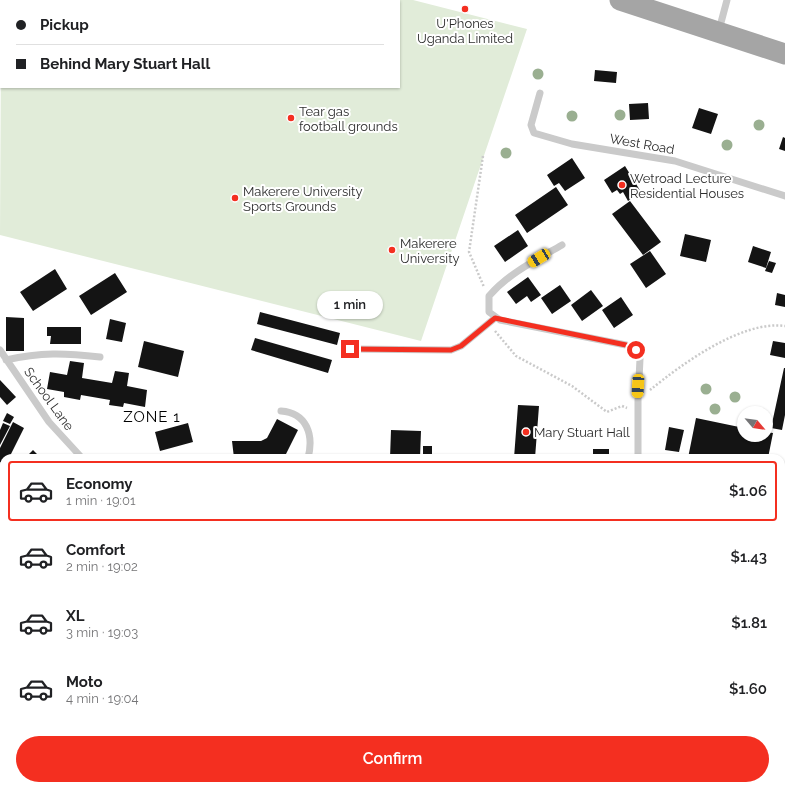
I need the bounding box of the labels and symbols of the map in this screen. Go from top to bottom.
marker: U'Phones Uganda Limited [460,4,470,14]
place label: U'Phones Uganda Limited [417,16,513,46]
place label: Tear gas football grounds [299,104,398,134]
marker: Tear gas football grounds [286,113,296,123]
street label: West Road [608,131,676,157]
place label: Wetroad Lecture Residential Houses [630,171,744,201]
marker: Wetroad Lecture Residential Houses [617,180,627,190]
place label: Makerere University Sports Grounds [243,184,362,214]
marker: Makerere University Sports Grounds [230,193,240,203]
place label: Makerere University [400,236,460,266]
marker: Makerere University [387,245,397,255]
car [526,247,552,269]
callout: 1 min [317,291,383,319]
route end [341,340,359,358]
route start [627,341,645,359]
street label: School Lane [21,364,77,434]
car [631,374,645,398]
north arrow [737,406,773,442]
district label: ZONE 1 [123,408,181,426]
place label: Mary Stuart Hall [534,425,630,440]
marker: Mary Stuart Hall [521,427,531,437]

